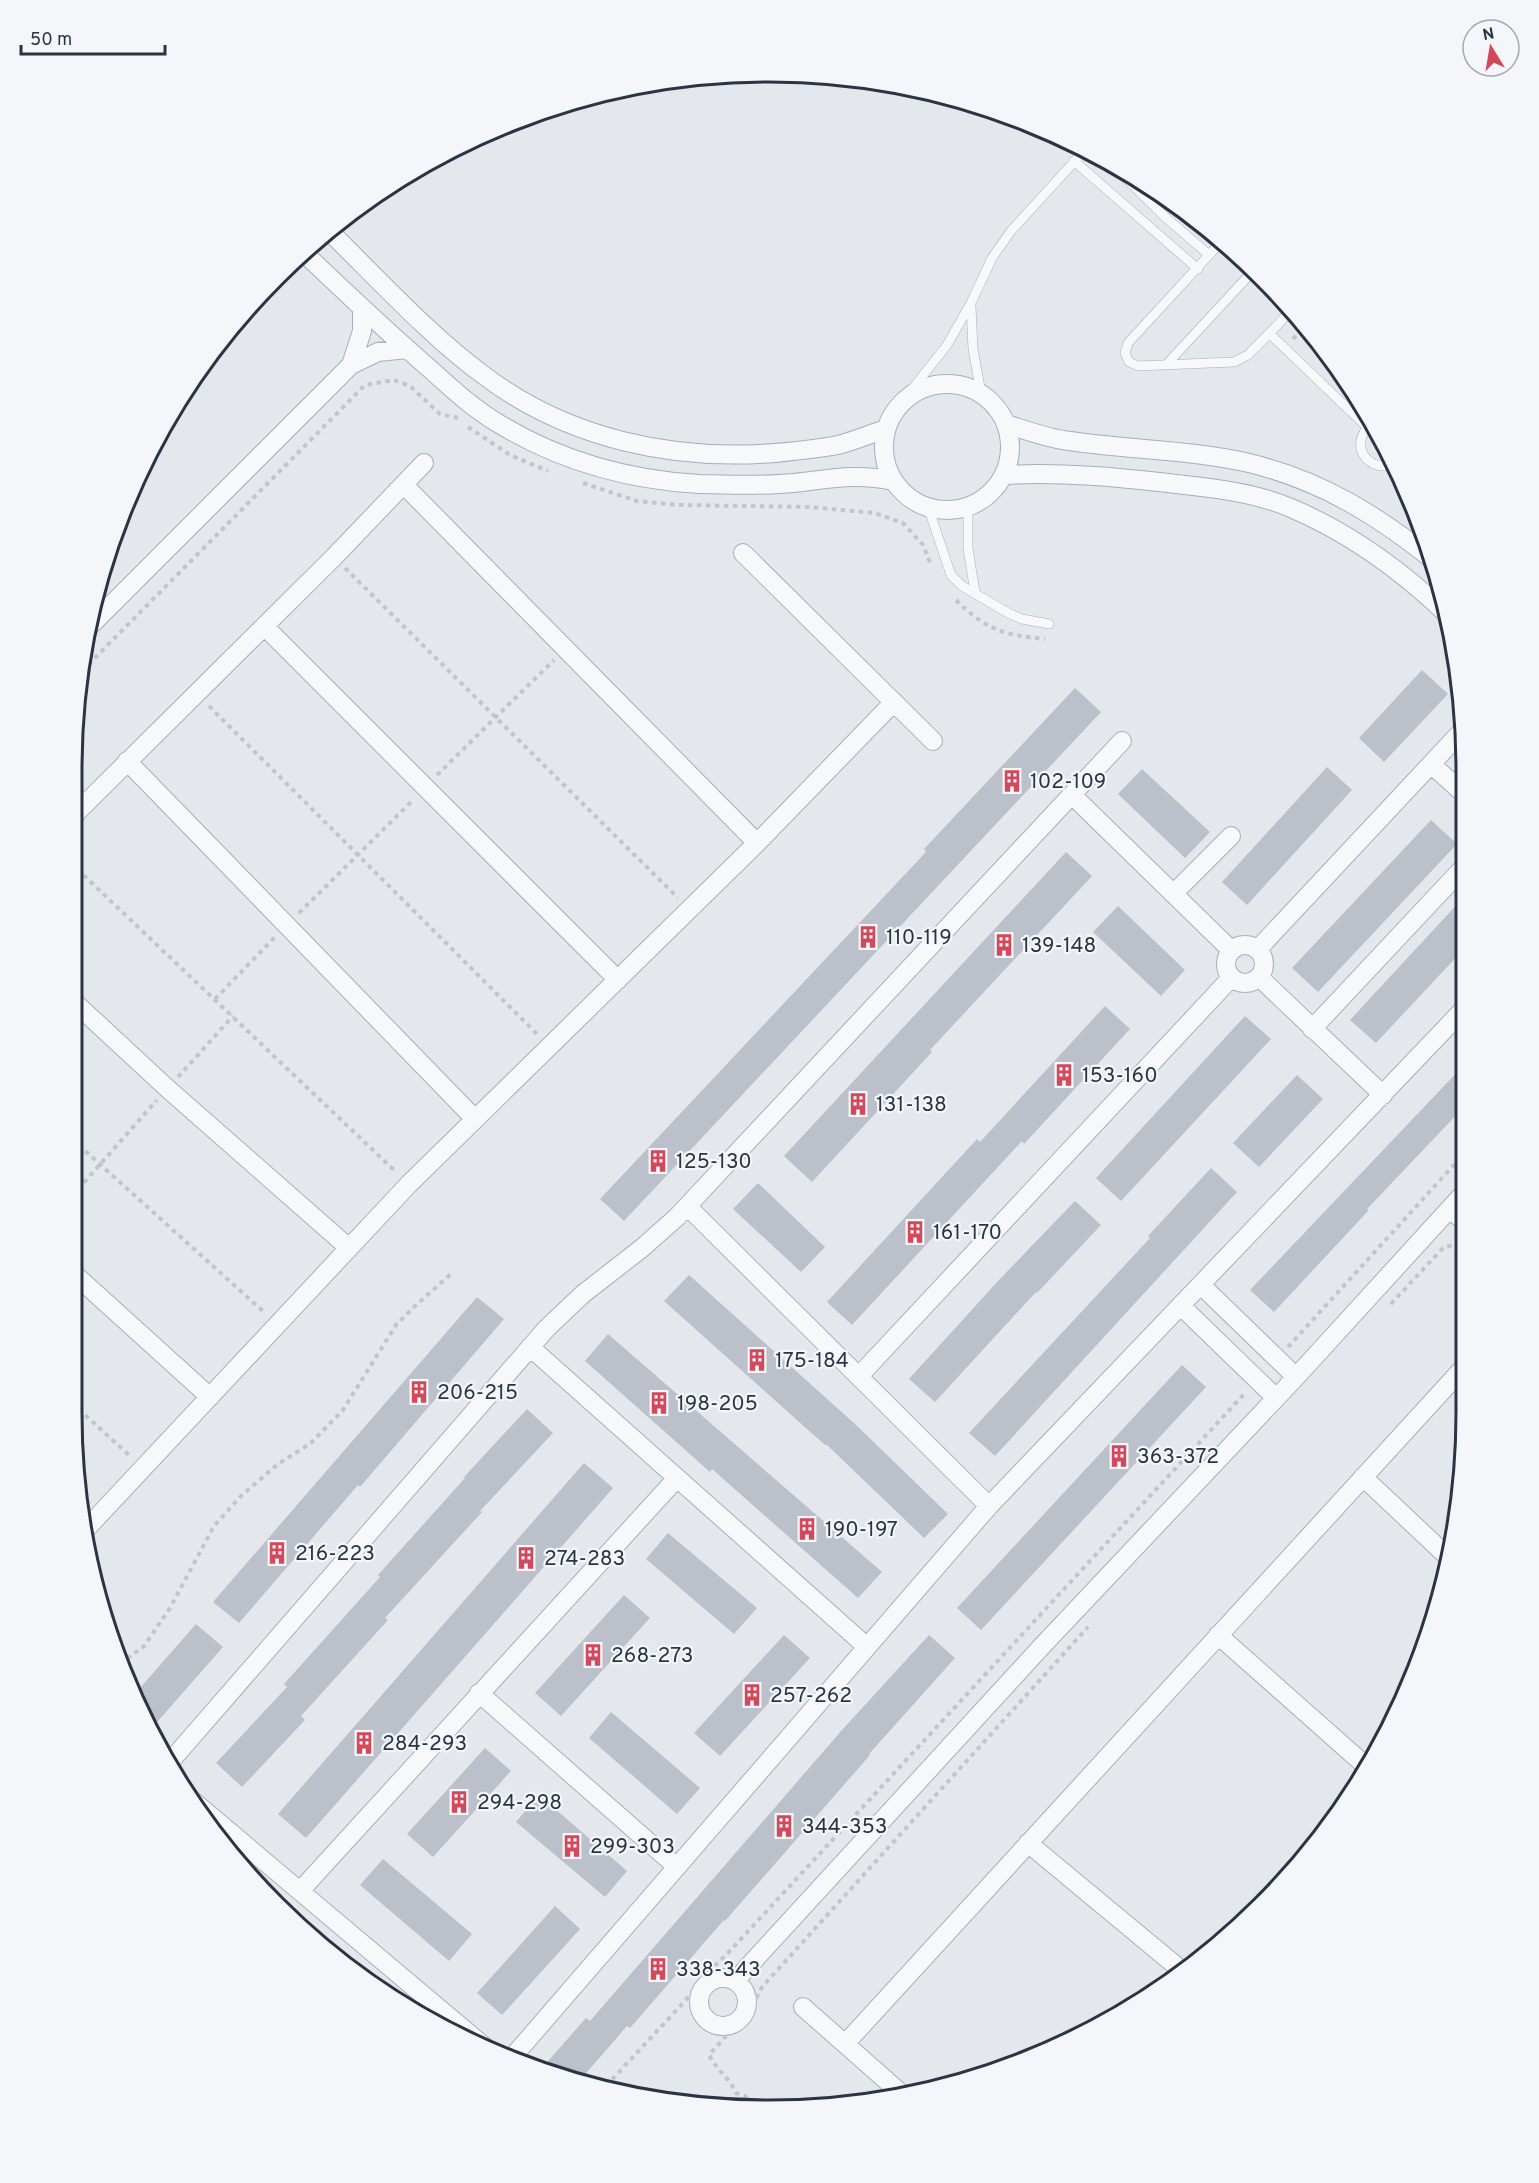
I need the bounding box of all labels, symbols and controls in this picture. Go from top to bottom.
scale bar [21,18,165,56]
north arrow [1461,18,1521,78]
text: N [1481,24,1496,46]
text: 50 m [30,29,72,52]
building icon: 102-109 [999,768,1025,794]
place label: 102-109 [1030,769,1106,796]
building icon: 110-119 [855,924,881,950]
place label: 110-119 [886,925,952,952]
building icon: 139-148 [991,932,1017,958]
place label: 139-148 [1022,933,1096,960]
building icon: 153-160 [1051,1062,1077,1088]
place label: 153-160 [1082,1063,1158,1090]
building icon: 131-138 [845,1091,871,1117]
place label: 131-138 [876,1092,947,1119]
building icon: 125-130 [645,1148,671,1174]
place label: 125-130 [676,1149,752,1176]
building icon: 161-170 [902,1219,928,1245]
place label: 161-170 [933,1220,1002,1247]
building icon: 175-184 [744,1347,770,1373]
place label: 175-184 [775,1348,849,1375]
building icon: 206-215 [406,1379,432,1405]
place label: 206-215 [437,1380,518,1407]
building icon: 198-205 [646,1390,672,1416]
place label: 198-205 [677,1391,758,1418]
building icon: 363-372 [1106,1443,1132,1469]
place label: 363-372 [1137,1444,1219,1471]
building icon: 190-197 [794,1516,820,1542]
place label: 190-197 [825,1517,898,1544]
building icon: 216-223 [264,1540,290,1566]
place label: 216-223 [295,1541,375,1568]
building icon: 274-283 [513,1545,539,1571]
place label: 274-283 [544,1546,625,1573]
building icon: 268-273 [580,1642,606,1668]
place label: 268-273 [611,1643,693,1670]
building icon: 257-262 [739,1682,765,1708]
place label: 257-262 [770,1683,852,1710]
building icon: 284-293 [351,1730,377,1756]
place label: 284-293 [382,1731,467,1758]
building icon: 294-298 [446,1789,472,1815]
place label: 294-298 [477,1790,562,1817]
building icon: 344-353 [771,1813,797,1839]
place label: 344-353 [802,1814,887,1841]
building icon: 299-303 [559,1833,585,1859]
place label: 299-303 [590,1834,675,1861]
building icon: 338-343 [645,1956,671,1982]
place label: 338-343 [676,1957,761,1984]

